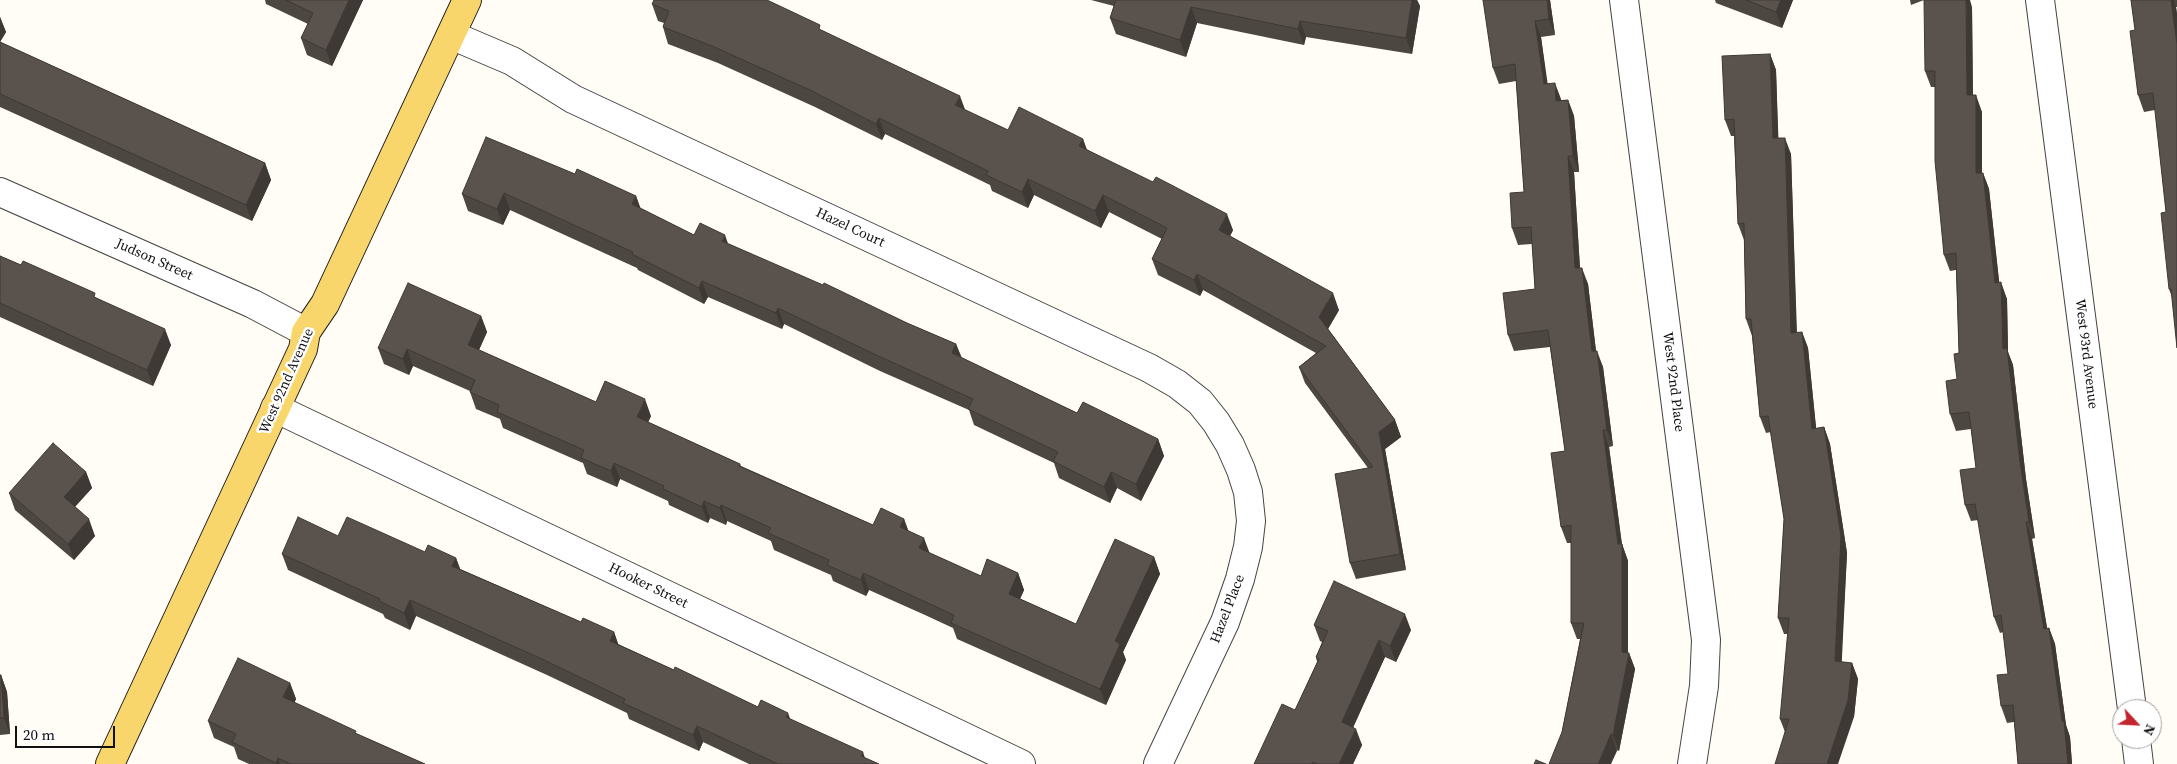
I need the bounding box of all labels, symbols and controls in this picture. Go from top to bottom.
street label: Hazel Court [813,205,887,251]
street label: Judson Street [113,236,195,284]
street label: West 93rd Avenue [2071,298,2101,410]
street label: West 92nd Avenue [256,326,318,436]
street label: West 92nd Place [1659,331,1687,433]
street label: Hooker Street [606,560,690,612]
street label: Hazel Place [1207,572,1249,646]
north arrow [2112,699,2162,749]
scale bar [18,716,118,748]
text: N [2138,721,2161,739]
text: 20 m [23,724,55,745]

